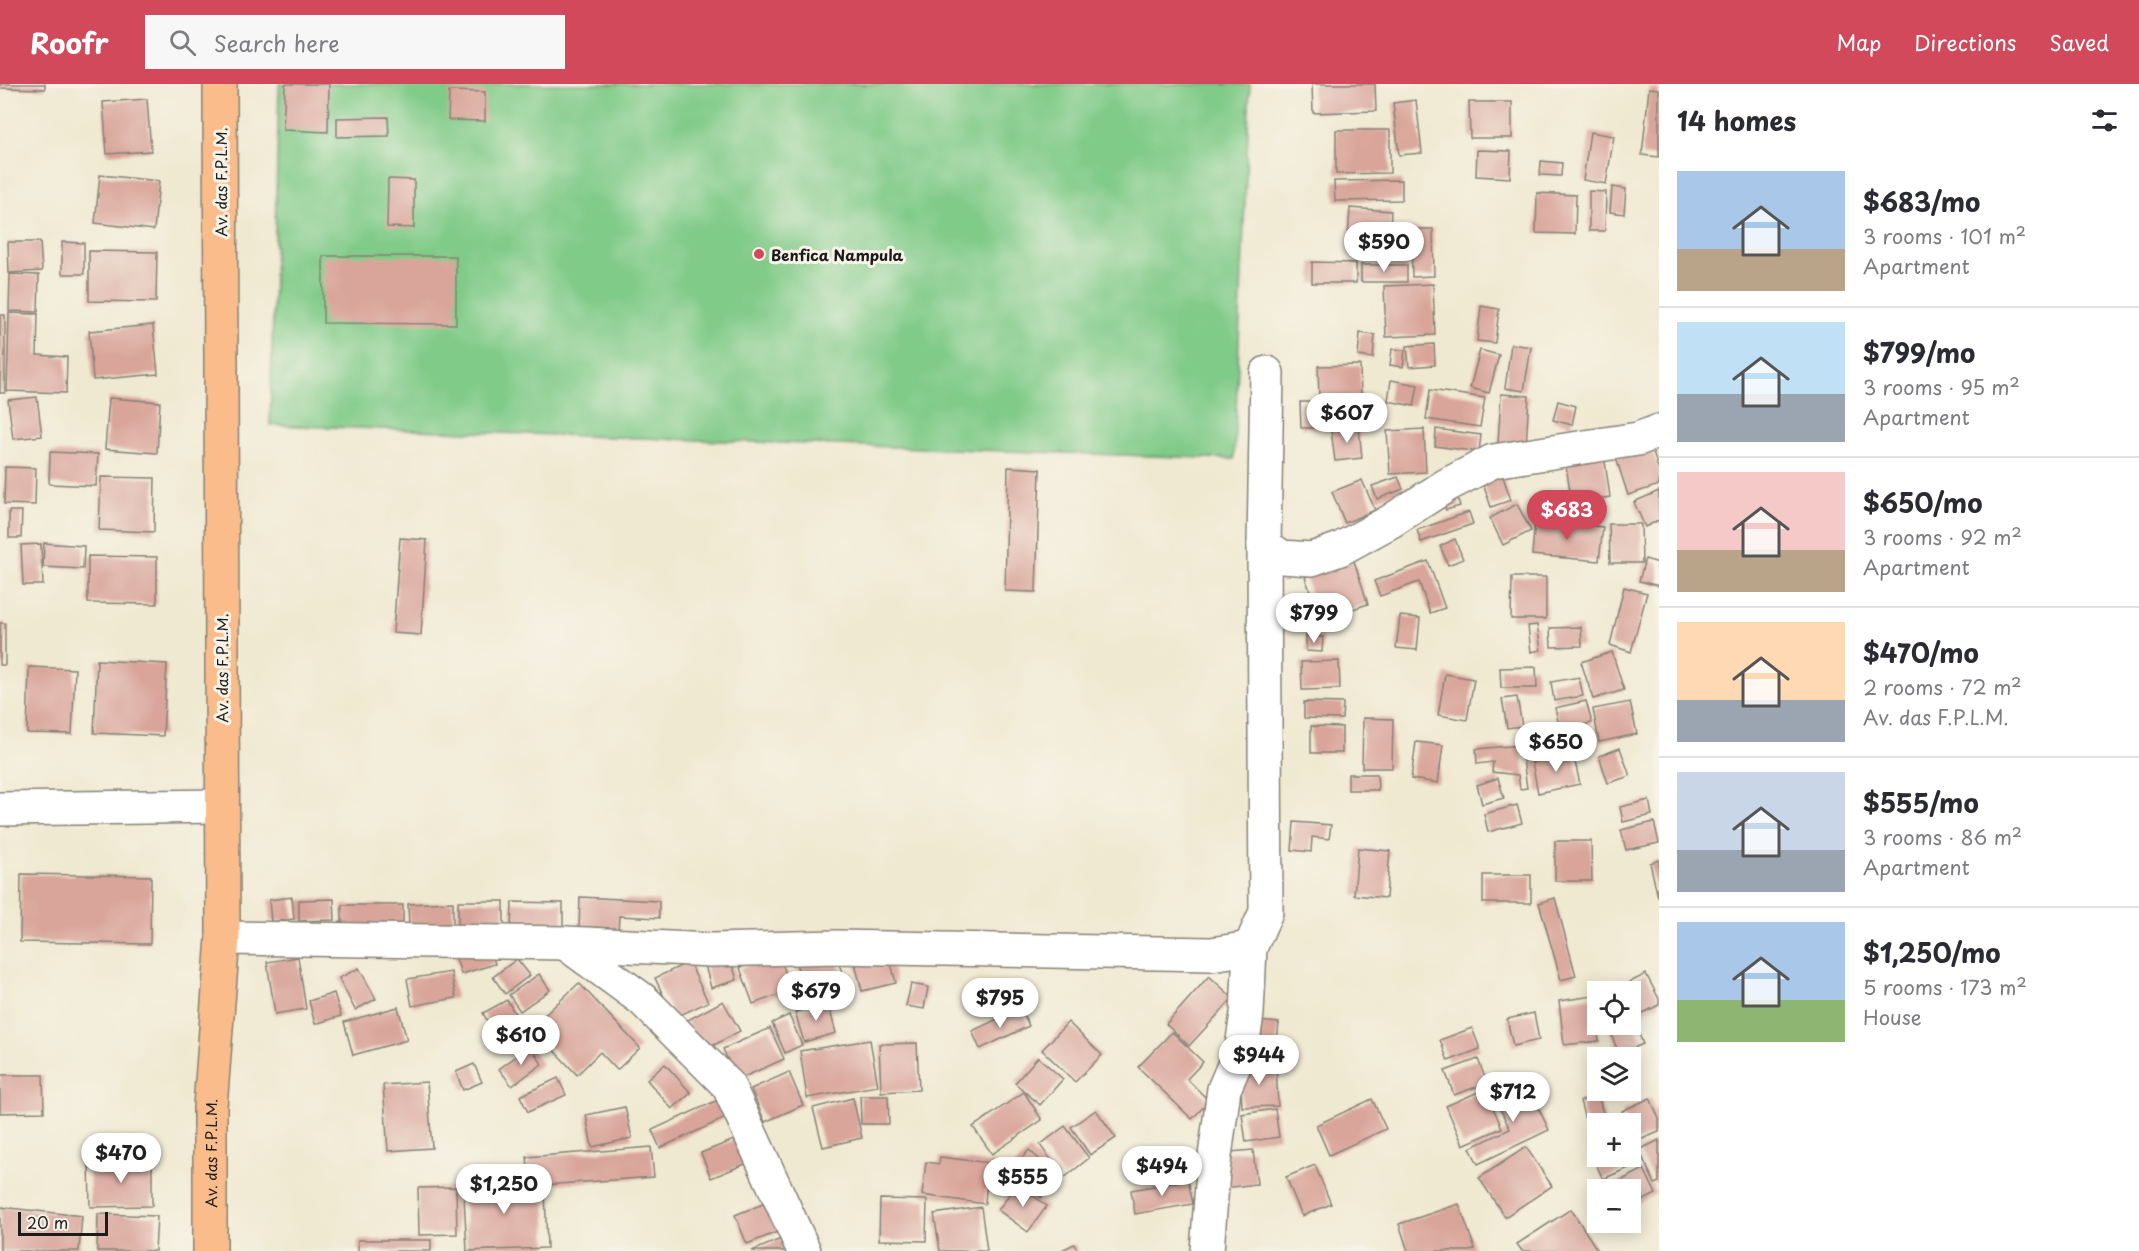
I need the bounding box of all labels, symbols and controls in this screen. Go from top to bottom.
search box [145,15,565,69]
text: Roofr [30,21,109,64]
icon: search [166,26,199,59]
text: Search here [214,26,339,59]
text: Map [1836,26,1881,58]
text: Directions [1914,26,2016,58]
text: Saved [2049,26,2109,58]
text: 14 homes [1677,101,1796,140]
icon: filters [2088,104,2121,137]
street label: Av. das F.P.L.M. [209,127,232,237]
text: $683/mo [1863,182,1980,221]
icon: home [1725,195,1797,267]
text: 3 rooms · 101 m² [1863,221,2026,251]
pin: $590 [1348,222,1420,273]
text: $590 [1358,226,1410,256]
place label: Benfica Nampula [771,243,903,266]
marker: Benfica Nampula [752,247,766,261]
text: Apartment [1863,251,1970,281]
text: $799/mo [1863,333,1975,372]
icon: home [1725,346,1797,418]
text: 3 rooms · 95 m² [1863,372,2020,402]
pin: $607 [1311,393,1383,444]
text: $607 [1320,397,1374,427]
text: Apartment [1863,402,1970,432]
text: $650/mo [1863,483,1982,522]
pin: $683 [1531,490,1603,541]
text: $683 [1541,494,1593,524]
icon: home [1725,496,1797,568]
text: 3 rooms · 92 m² [1863,522,2022,552]
text: Apartment [1863,552,1970,582]
pin: $799 [1278,593,1350,644]
text: $799 [1290,597,1338,627]
street label: Av. das F.P.L.M. [210,613,233,723]
text: $470/mo [1863,633,1979,672]
icon: home [1725,646,1797,718]
text: 2 rooms · 72 m² [1863,672,2022,702]
text: Av. das F.P.L.M. [1863,702,2009,732]
pin: $650 [1520,722,1592,773]
text: $650 [1529,726,1583,756]
text: $555/mo [1863,783,1979,822]
icon: home [1725,796,1797,868]
text: 3 rooms · 86 m² [1863,822,2022,852]
text: Apartment [1863,852,1970,882]
text: $1,250/mo [1863,933,2001,972]
icon: home [1725,946,1797,1018]
pin: $679 [780,971,852,1022]
text: 5 rooms · 173 m² [1863,972,2027,1002]
text: $679 [791,975,841,1005]
pin: $795 [964,978,1036,1029]
map controls [1587,981,1641,1233]
button: locate [1587,981,1641,1035]
text: $795 [976,982,1024,1012]
text: House [1863,1002,1922,1032]
pin: $610 [485,1015,557,1066]
text: $610 [496,1019,546,1049]
pin: $944 [1223,1035,1295,1086]
text: $944 [1233,1039,1285,1069]
button: layers [1587,1047,1641,1101]
pin: $712 [1477,1072,1549,1123]
text: $712 [1490,1076,1536,1106]
street label: Av. das F.P.L.M. [199,1097,222,1208]
button: + [1587,1113,1641,1167]
pin: $470 [85,1133,157,1184]
text: $470 [95,1137,147,1167]
pin: $494 [1126,1146,1198,1197]
text: $494 [1136,1150,1188,1180]
pin: $555 [987,1157,1059,1208]
text: $555 [997,1161,1049,1191]
pin: $1,250 [455,1164,553,1215]
text: $1,250 [470,1168,538,1198]
button: − [1587,1179,1641,1233]
scale bar [18,1209,108,1236]
text: 20 m [27,1210,68,1234]

